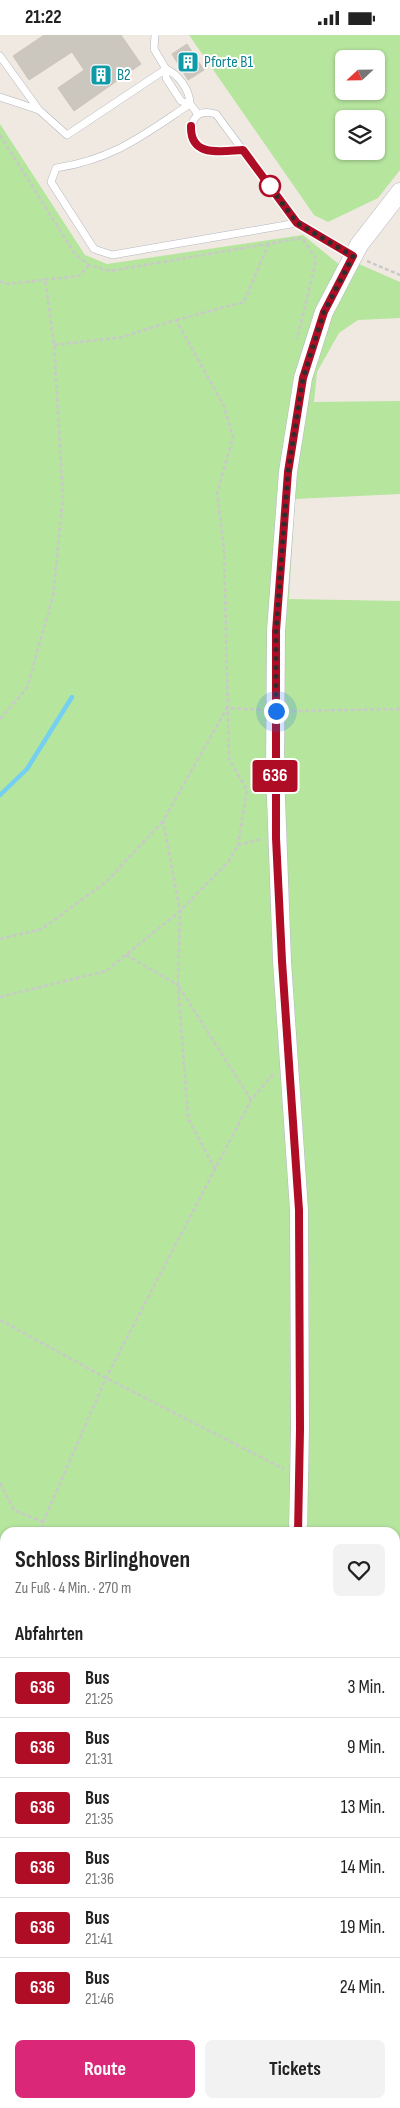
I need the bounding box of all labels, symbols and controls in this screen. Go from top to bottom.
text: 21:22 [25,6,62,29]
building icon: Pforte B1 [176,50,200,74]
north arrow [335,50,385,100]
map controls [335,50,385,160]
place label: Pforte B1 [204,53,253,72]
building icon: B2 [89,63,113,87]
place label: B2 [117,66,131,85]
button: layers [335,110,385,160]
unlabelled marker [259,175,281,197]
your location [264,699,289,724]
line badge: 636 [246,760,304,792]
text: 636 [262,765,288,786]
button: heart [333,1544,385,1596]
text: Schloss Birlinghoven [15,1545,190,1574]
text: Zu Fuß · 4 Min. · 270 m [15,1579,131,1598]
text: Abfahrten [15,1623,83,1646]
text: Bus [85,1667,110,1690]
text: 3 Min. [347,1676,385,1699]
text: 636 [30,1677,55,1698]
text: 21:25 [85,1690,113,1709]
text: Bus [85,1727,110,1750]
text: 9 Min. [347,1736,385,1759]
text: 636 [30,1737,55,1758]
text: 21:31 [85,1750,113,1769]
text: Bus [85,1787,110,1810]
text: 13 Min. [341,1796,385,1819]
text: 636 [30,1797,55,1818]
text: 21:35 [85,1810,113,1829]
text: Bus [85,1847,110,1870]
text: 14 Min. [341,1856,385,1879]
text: 636 [30,1857,55,1878]
text: 21:36 [85,1870,114,1889]
text: Bus [85,1907,110,1930]
text: 19 Min. [340,1916,385,1939]
text: 636 [30,1917,55,1938]
text: 21:41 [85,1930,113,1949]
text: Bus [85,1967,110,1990]
text: 24 Min. [340,1976,385,1999]
text: 636 [30,1977,55,1998]
text: 21:46 [85,1990,114,2009]
button: Route [15,2040,195,2098]
button: Tickets [205,2040,385,2098]

